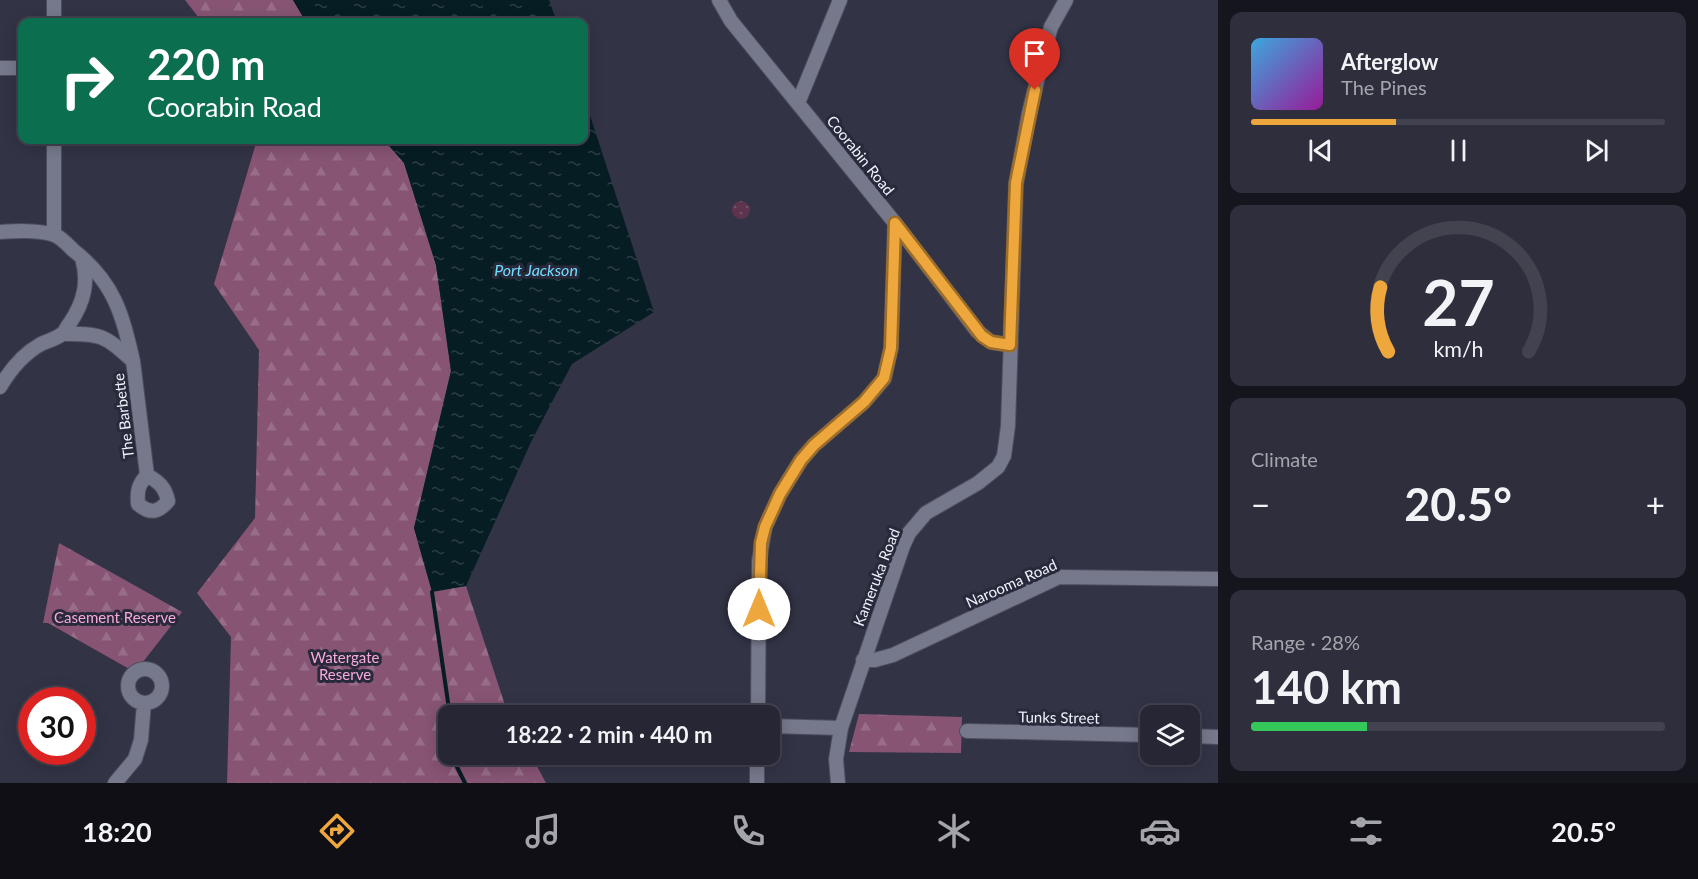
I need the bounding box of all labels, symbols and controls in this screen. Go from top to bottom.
pin [1009,28,1060,90]
icon: arrive [1018,37,1051,70]
text: 220 m [147,39,265,89]
icon: right [48,42,126,120]
text: Afterglow [1341,48,1438,75]
text: The Pines [1341,75,1427,99]
text: Coorabin Road [147,90,322,123]
street label: Coorabin Road [823,112,899,198]
icon: previous [1304,134,1337,167]
icon: pause [1442,134,1475,167]
icon: next [1580,134,1613,167]
water label: Port Jackson [494,260,578,279]
text: 27 [1422,264,1494,339]
text: km/h [1433,337,1483,363]
street label: The Barbette [109,372,137,460]
text: Climate [1251,447,1318,471]
text: 20.5° [1404,477,1512,531]
text: − [1251,484,1270,524]
text: + [1646,484,1665,524]
street label: Kameruka Road [849,525,903,629]
street label: Narooma Road [963,555,1059,611]
position arrow [727,577,791,641]
park label: Casement Reserve [54,608,176,626]
text: Range · 28% [1251,630,1360,654]
park label: Watergate Reserve [310,648,380,683]
text: 140 km [1251,660,1402,714]
speed limit sign: 30 [18,687,96,765]
map controls [1140,705,1200,765]
button: layers [1140,705,1200,765]
street label: Tunks Street [1018,707,1101,727]
text: 18:22 · 2 min · 440 m [506,721,712,748]
icon: directions [316,810,358,852]
icon: music [522,810,564,852]
icon: phone [727,810,769,852]
icon: climate [933,810,975,852]
icon: car [1139,810,1181,852]
icon: filters [1345,810,1387,852]
text: 18:20 [82,815,152,848]
text: 20.5° [1551,815,1616,848]

